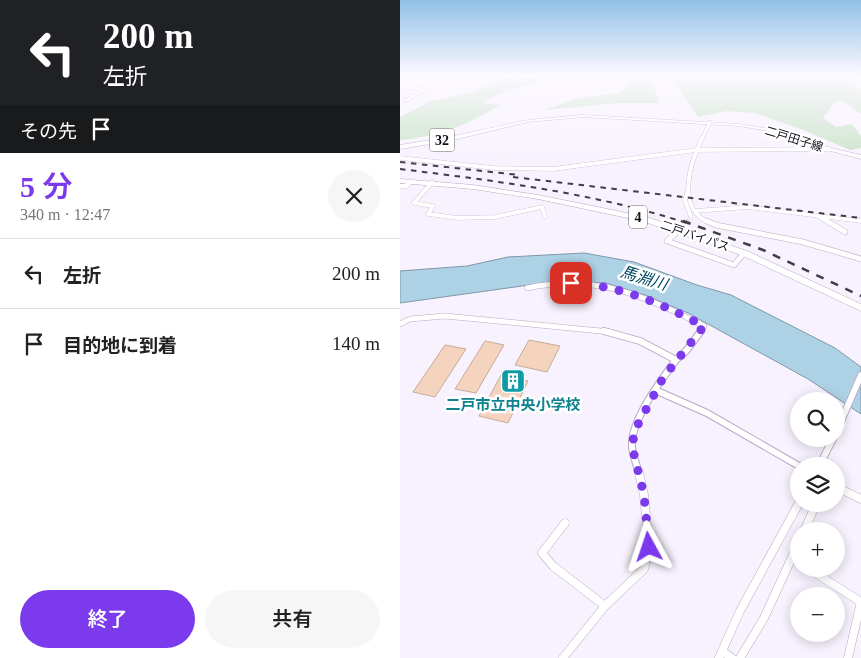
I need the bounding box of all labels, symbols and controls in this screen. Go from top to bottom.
text: 200 m [103,17,193,56]
icon: left [20,20,85,85]
text: 左折 [103,64,147,89]
icon: arrive [87,115,115,143]
text: その先 [20,121,77,142]
street label: 二戸田子線 [763,124,825,154]
road number: 32 [430,128,454,152]
text: 5 分 [20,170,73,203]
button: close [328,170,380,222]
text: 340 m · 12:47 [20,206,110,223]
road number: 4 [629,206,647,228]
street label: 二戸バイパス [659,218,731,254]
icon: left [20,260,48,288]
pin [550,262,592,304]
text: 200 m [332,263,380,284]
water label: 馬淵川 [619,263,671,294]
text: 左折 [63,265,101,286]
icon: arrive [557,269,585,297]
icon: arrive [20,330,48,358]
text: 140 m [332,333,380,354]
text: 目的地に到着 [63,335,177,356]
building icon: 二戸市立中央小学校 [500,368,526,394]
map controls [790,392,845,642]
button: search [790,392,845,447]
place label: 二戸市立中央小学校 [445,397,581,413]
button: layers [790,457,845,512]
position arrow [622,520,674,572]
button: + [790,522,845,577]
button: − [790,587,845,642]
button: 終了 [20,590,195,648]
button: 共有 [205,590,380,648]

